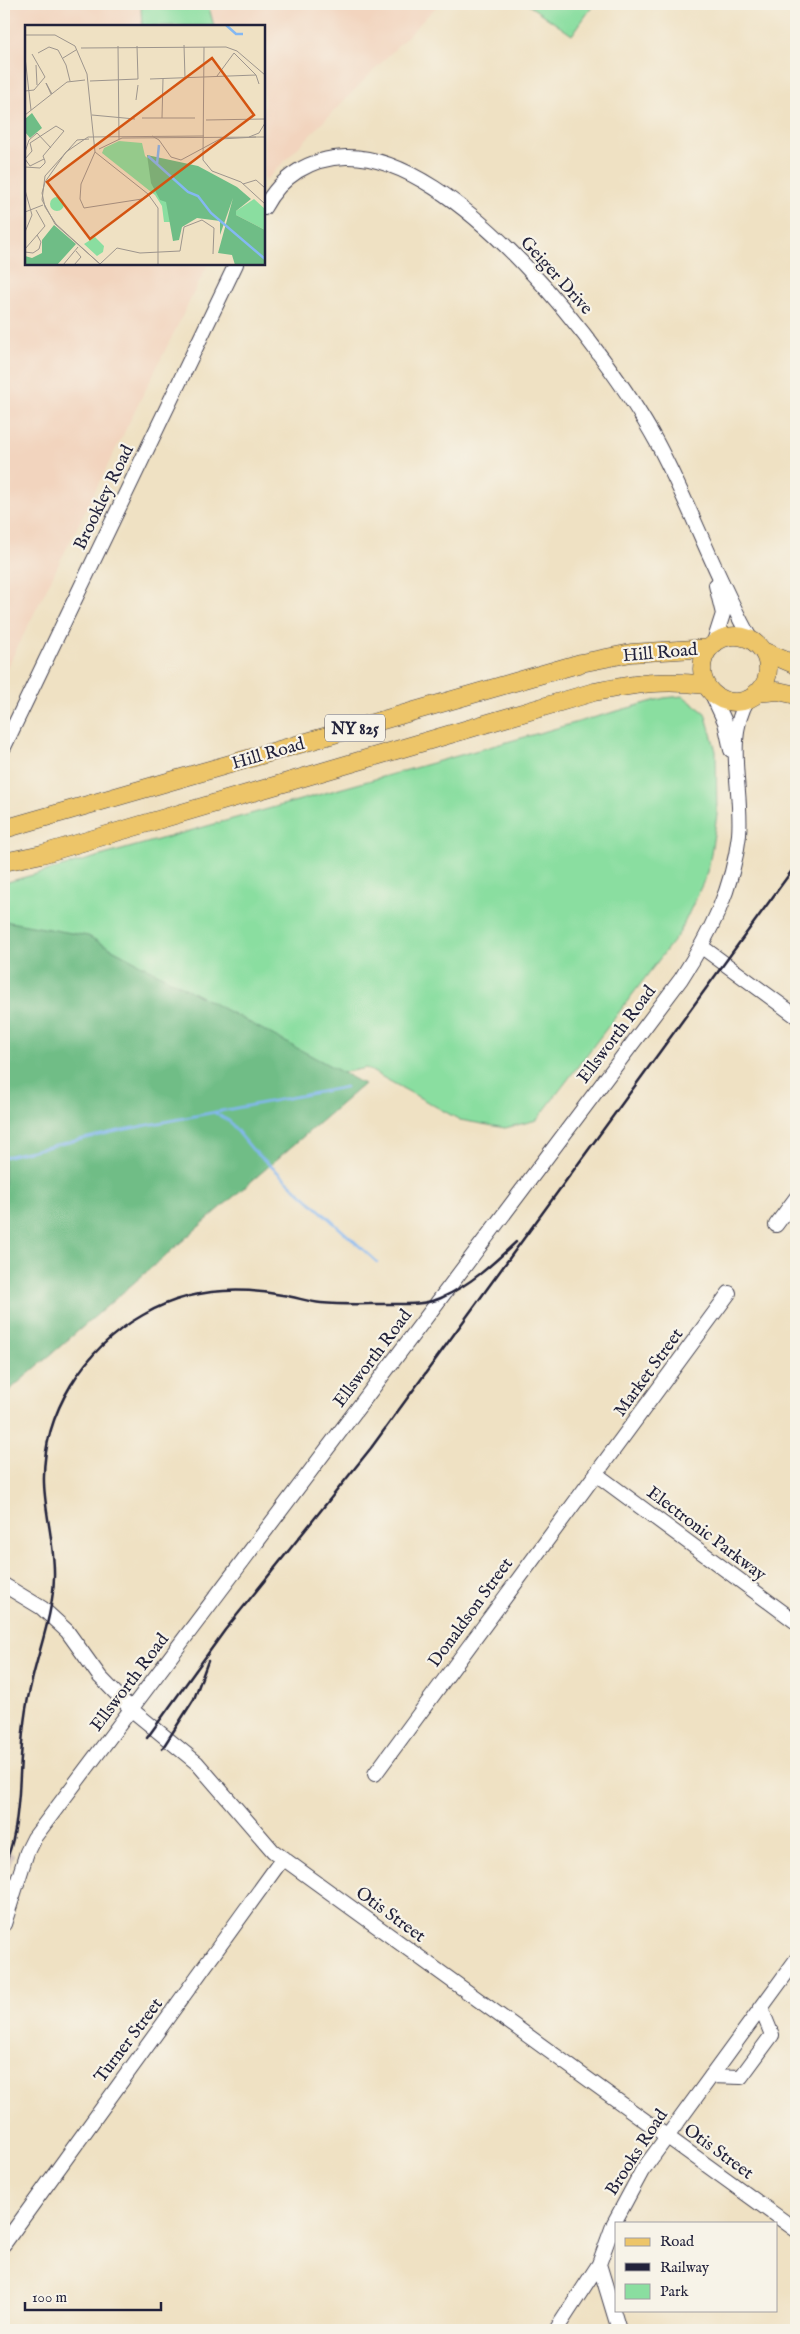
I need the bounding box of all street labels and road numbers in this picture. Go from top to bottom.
street label: Geiger Drive [515,232,597,320]
street label: Brookley Road [69,441,140,554]
street label: Hill Road [622,639,699,668]
road number: NY 825 [325,714,385,741]
street label: Hill Road [229,733,308,776]
street label: Ellsworth Road [573,981,662,1089]
street label: Ellsworth Road [329,1305,418,1413]
street label: Market Street [609,1324,689,1422]
street label: Electronic Parkway [642,1482,771,1587]
street label: Donaldson Street [424,1553,519,1672]
street label: Ellsworth Road [86,1629,175,1737]
street label: Otis Street [351,1882,430,1948]
street label: Turner Street [90,1994,169,2088]
street label: Brooks Road [601,2105,674,2200]
street label: Otis Street [679,2119,758,2185]

